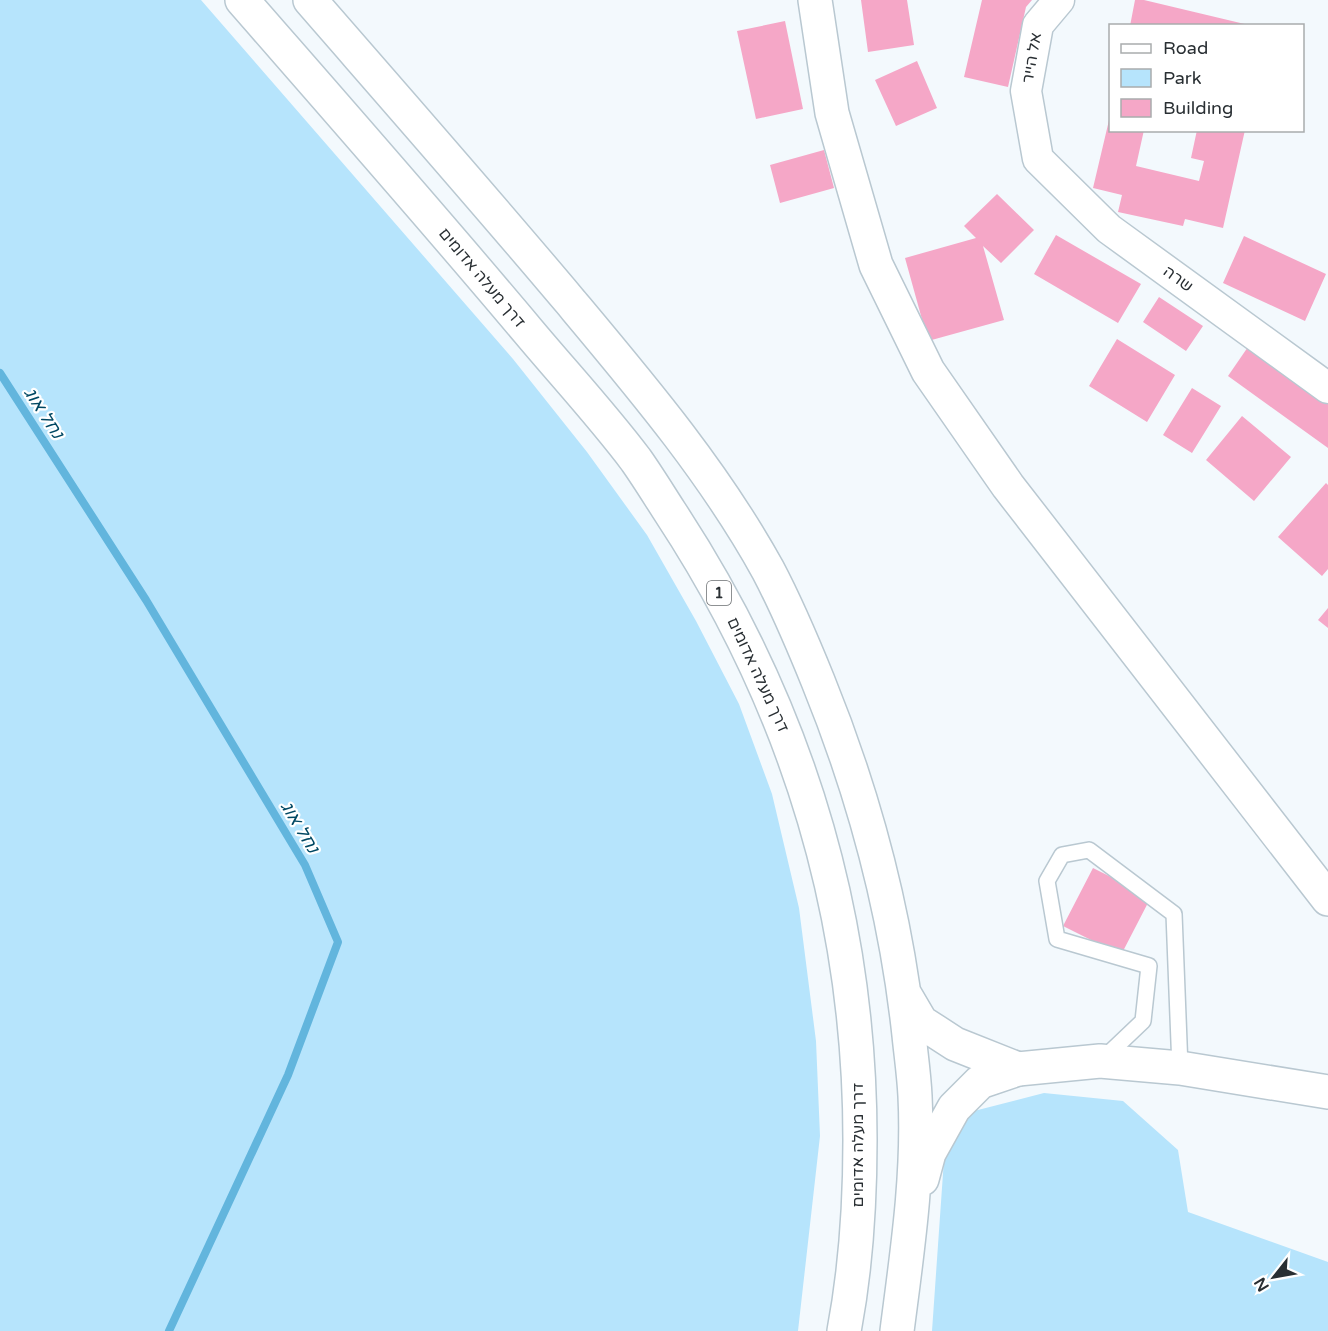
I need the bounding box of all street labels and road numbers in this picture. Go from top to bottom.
street label: אל הייר [1018,31,1046,85]
street label: דרך מעלה אדומים [434,224,530,332]
street label: שרה [1159,261,1197,297]
road number: 1 [707,581,731,605]
street label: דרך מעלה אדומים [723,614,793,736]
street label: דרך מעלה אדומים [848,1083,868,1207]

